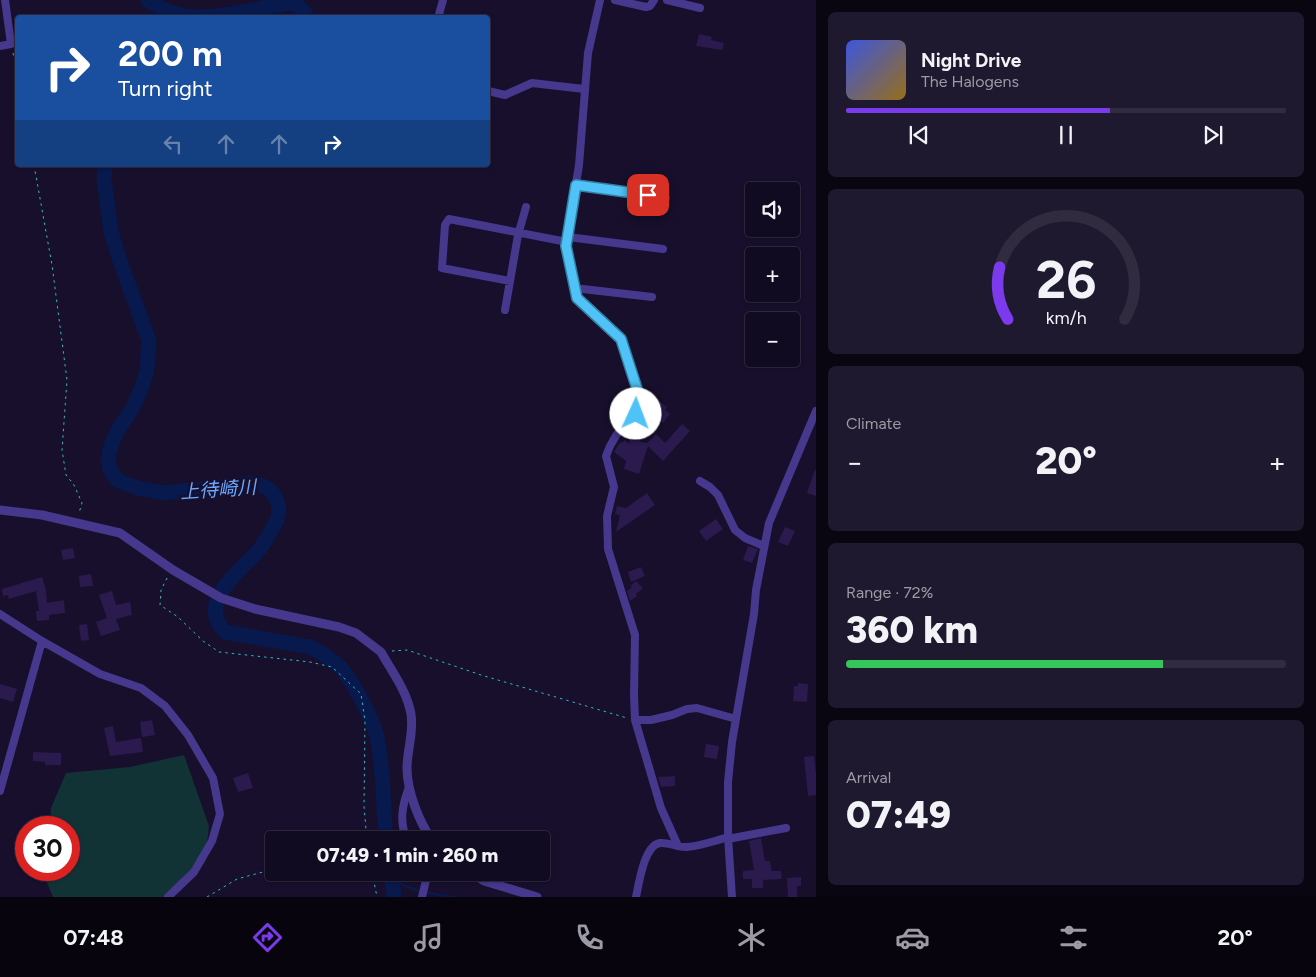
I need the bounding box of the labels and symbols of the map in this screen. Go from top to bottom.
pin [627,174,669,216]
position arrow [609,387,661,439]
water label: 上待崎川 [179,475,259,504]
speed limit sign: 30 [15,816,80,881]

